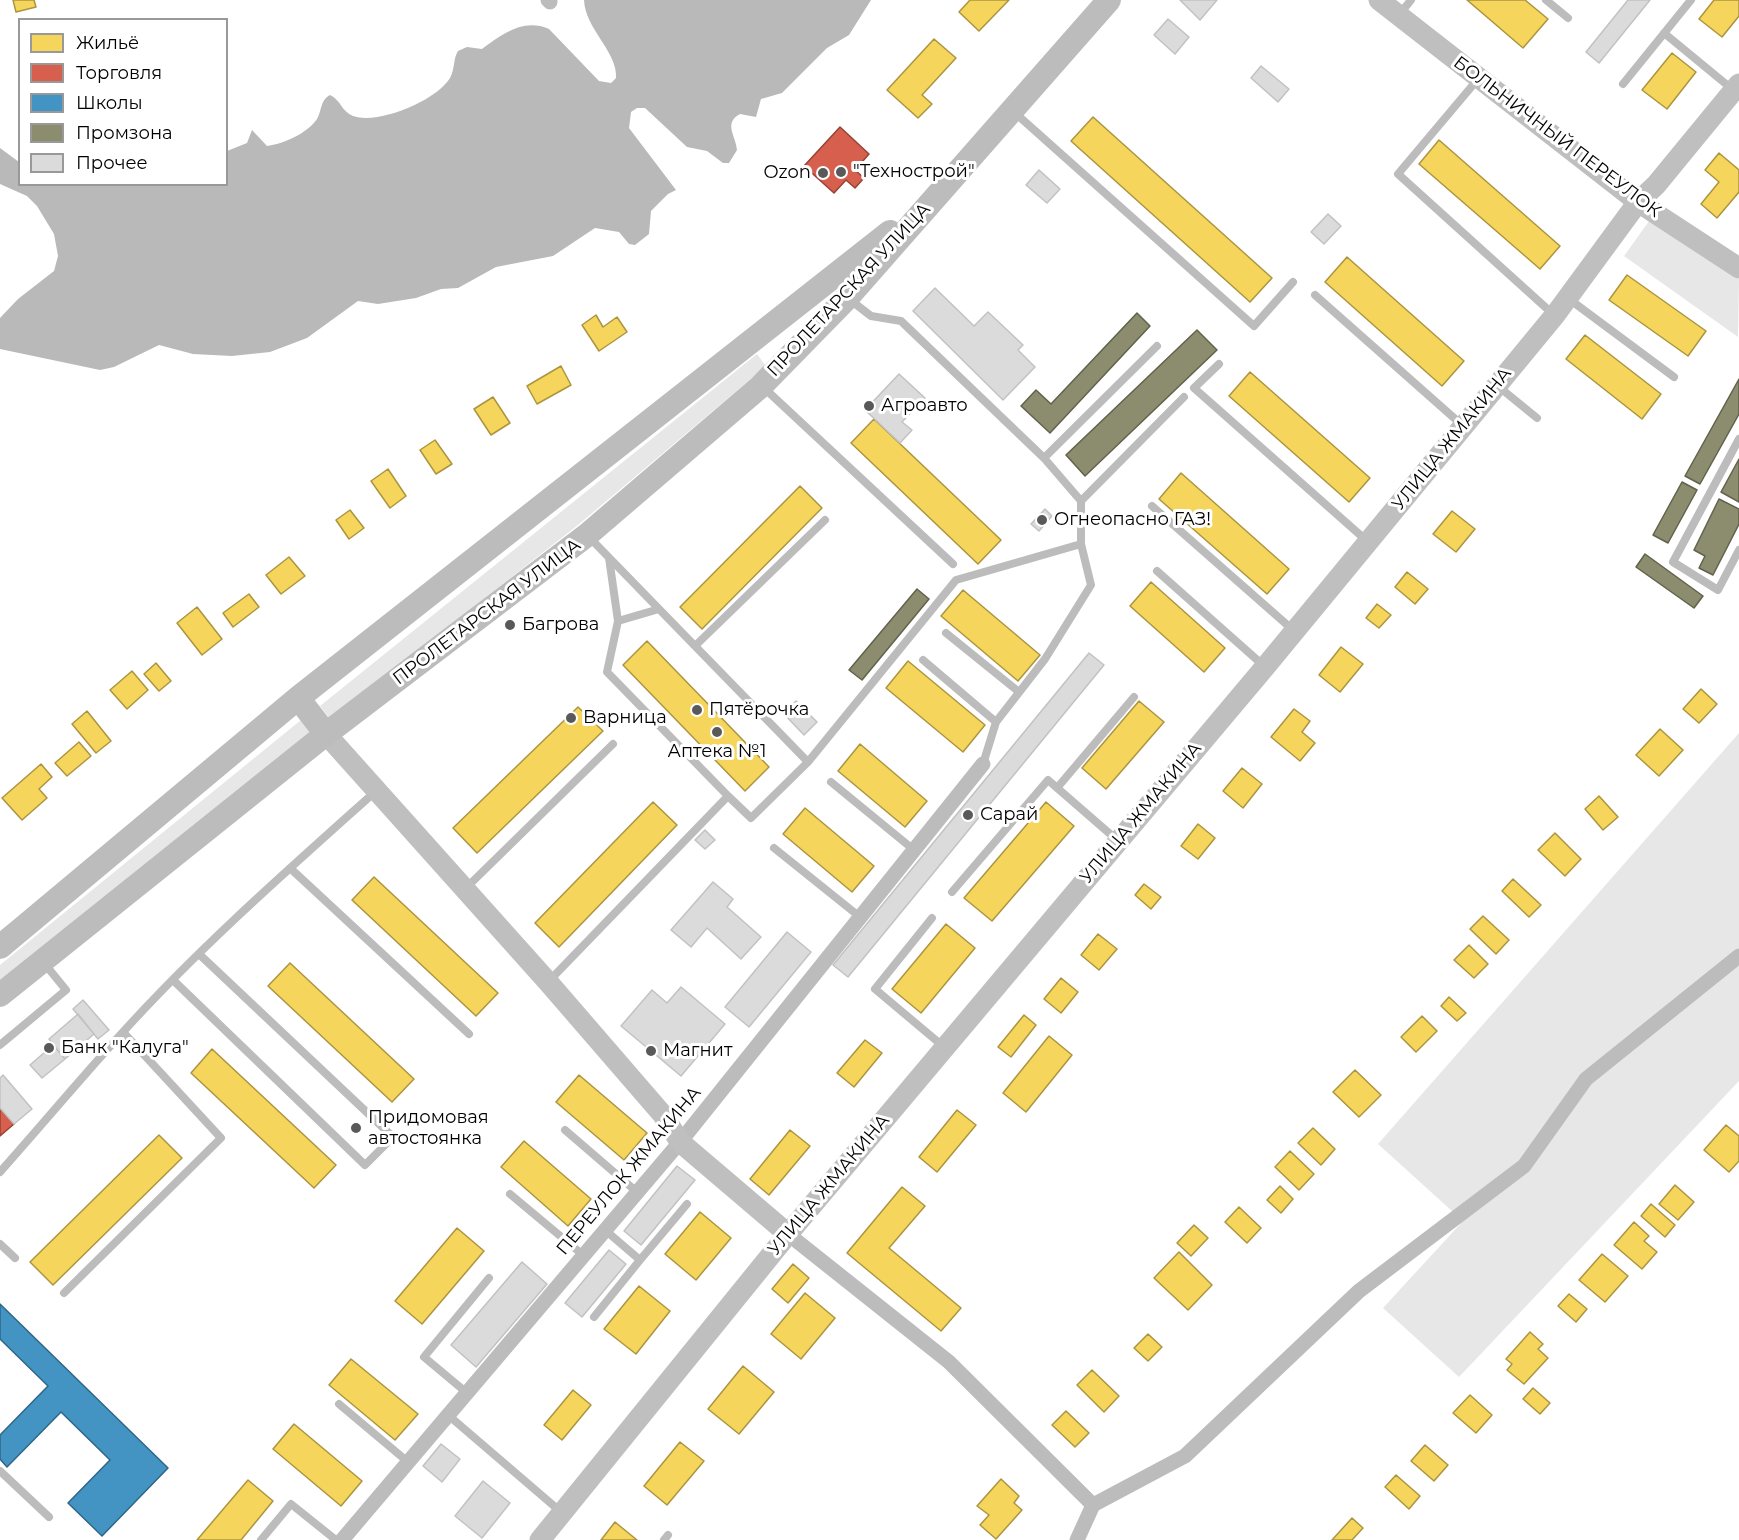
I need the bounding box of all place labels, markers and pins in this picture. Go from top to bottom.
place label: "Технострой" [853,161,975,183]
place label: Ozon [763,162,811,184]
marker: "Технострой" [834,165,848,179]
marker: Ozon [816,166,830,180]
place label: Агроавто [881,395,968,417]
marker: Агроавто [862,399,876,413]
place label: Огнеопасно ГАЗ! [1054,509,1211,531]
marker: Огнеопасно ГАЗ! [1035,513,1049,527]
place label: Багрова [522,614,599,636]
marker: Багрова [503,618,517,632]
place label: Пятёрочка [709,699,809,721]
marker: Пятёрочка [690,703,704,717]
place label: Варница [583,707,667,729]
marker: Варница [564,711,578,725]
marker: Аптека №1 [710,725,724,739]
place label: Аптека №1 [668,741,766,763]
place label: Сарай [980,804,1038,826]
marker: Сарай [961,808,975,822]
place label: Банк "Калуга" [61,1037,189,1059]
place label: Магнит [663,1040,732,1062]
marker: Банк "Калуга" [42,1041,56,1055]
marker: Магнит [644,1044,658,1058]
place label: Придомовая автостоянка [368,1107,489,1150]
marker: Придомовая автостоянка [349,1121,363,1135]

